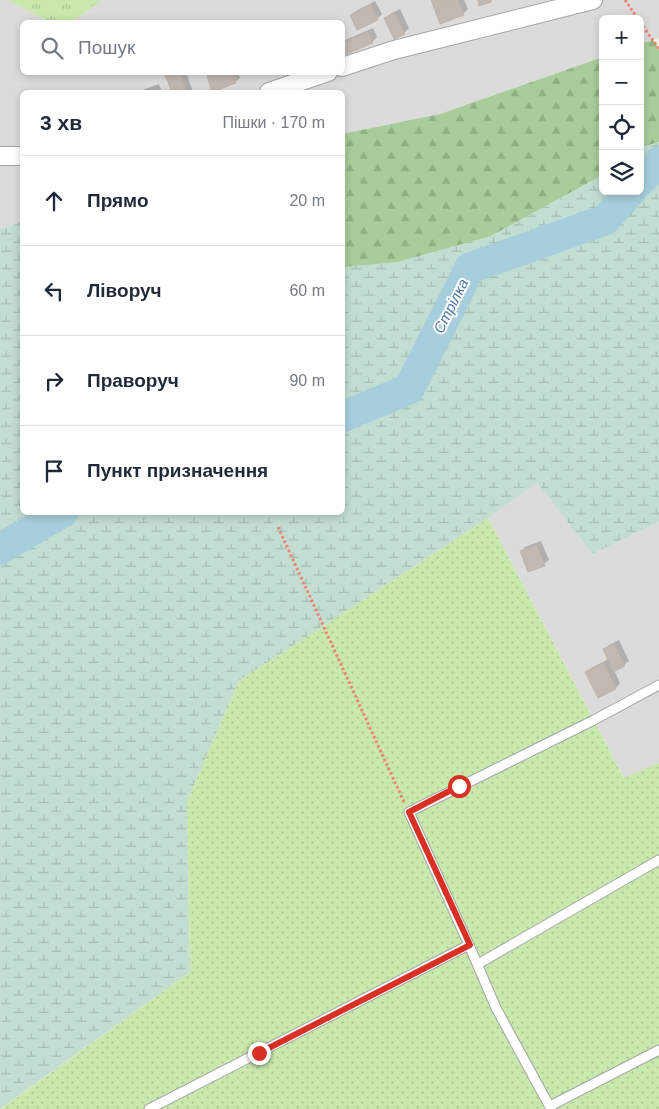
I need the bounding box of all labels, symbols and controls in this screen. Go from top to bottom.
map controls [599,15,644,195]
button: + [599,15,644,60]
search box [20,20,345,75]
icon: search [38,34,66,62]
text: Пошук [78,37,135,58]
button: − [599,60,644,105]
button: locate [599,105,644,150]
text: 3 хв [40,111,82,134]
text: Пішки · 170 m [222,114,325,131]
button: layers [599,150,644,195]
icon: ahead [40,187,68,215]
text: Прямо [87,190,149,211]
text: 20 m [289,192,325,209]
water label: Стрілка [430,276,471,336]
icon: left [40,277,68,305]
text: Ліворуч [87,280,162,301]
text: 60 m [289,282,325,299]
icon: right [40,367,68,395]
text: Праворуч [87,370,179,391]
text: 90 m [289,372,325,389]
icon: arrive [40,457,68,485]
text: Пункт призначення [87,460,268,481]
route start [448,775,471,798]
route end [248,1042,271,1065]

